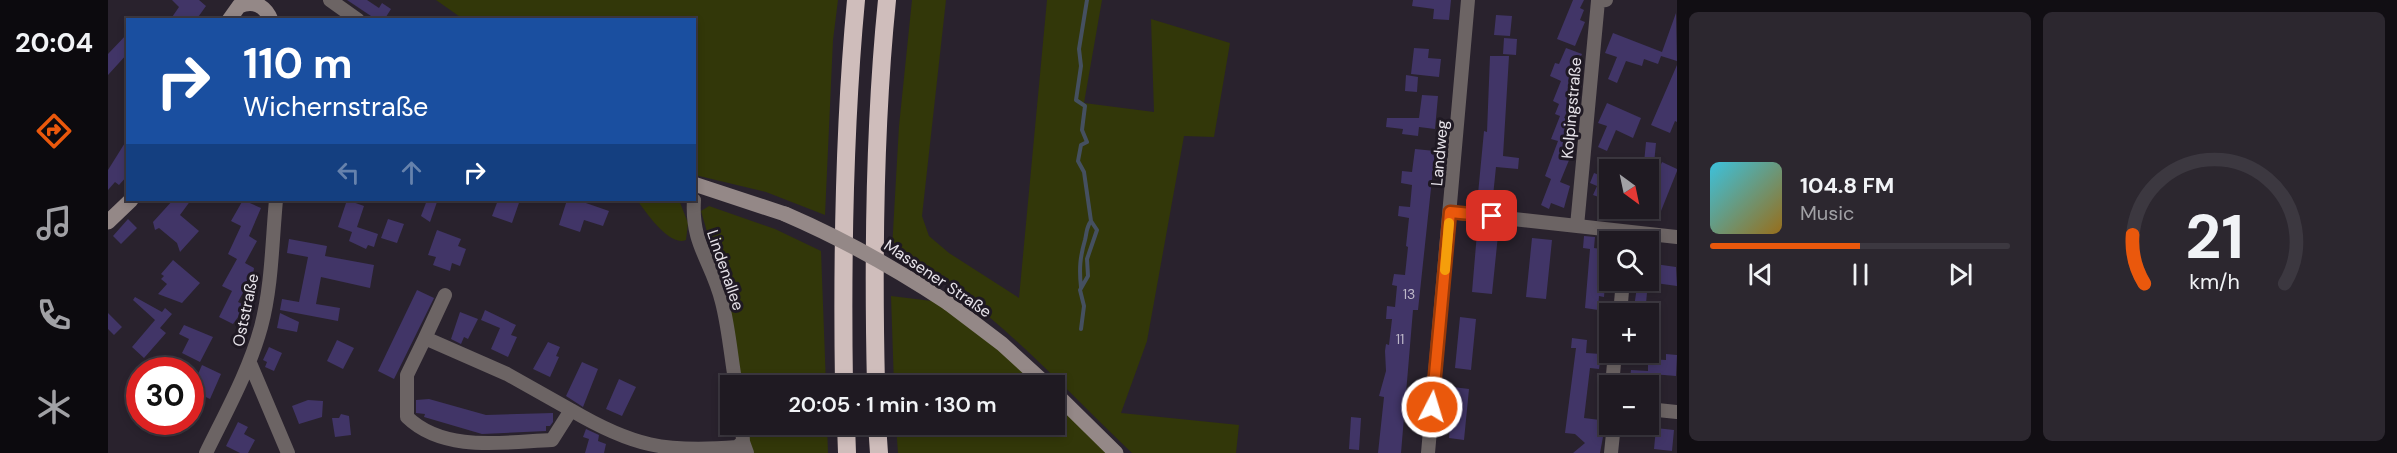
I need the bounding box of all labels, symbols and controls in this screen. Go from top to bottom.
text: 20:04 [15,25,93,60]
text: 110 m [243,36,353,91]
icon: right [144,42,222,120]
street label: Kolpingstraße [1557,56,1586,160]
text: Wichernstraße [243,89,428,124]
icon: directions [33,110,75,152]
street label: Landweg [1426,119,1453,187]
icon: left [332,156,365,189]
icon: ahead [395,156,428,189]
icon: right [458,156,491,189]
north arrow [1599,159,1659,219]
map controls [1599,159,1659,435]
text: 104.8 FM [1800,171,1894,200]
pin [1466,190,1517,241]
text: 21 [2185,196,2243,277]
icon: arrive [1475,199,1508,232]
text: Music [1800,200,1855,226]
icon: music [33,202,75,244]
street label: Lindenallee [702,227,749,313]
button: search [1599,231,1659,291]
street label: Massener Straße [880,235,996,322]
icon: previous [1744,258,1777,291]
icon: pause [1844,258,1877,291]
icon: next [1944,258,1977,291]
text: km/h [2189,268,2239,296]
street label: Oststraße [227,272,263,349]
house number: 13 [1403,285,1415,303]
icon: phone [33,294,75,336]
button: + [1599,303,1659,363]
house number: 11 [1396,330,1404,348]
speed limit sign: 30 [126,357,204,435]
position arrow [1400,375,1464,439]
button: − [1599,375,1659,435]
icon: climate [33,386,75,428]
text: 20:05 · 1 min · 130 m [788,390,997,419]

